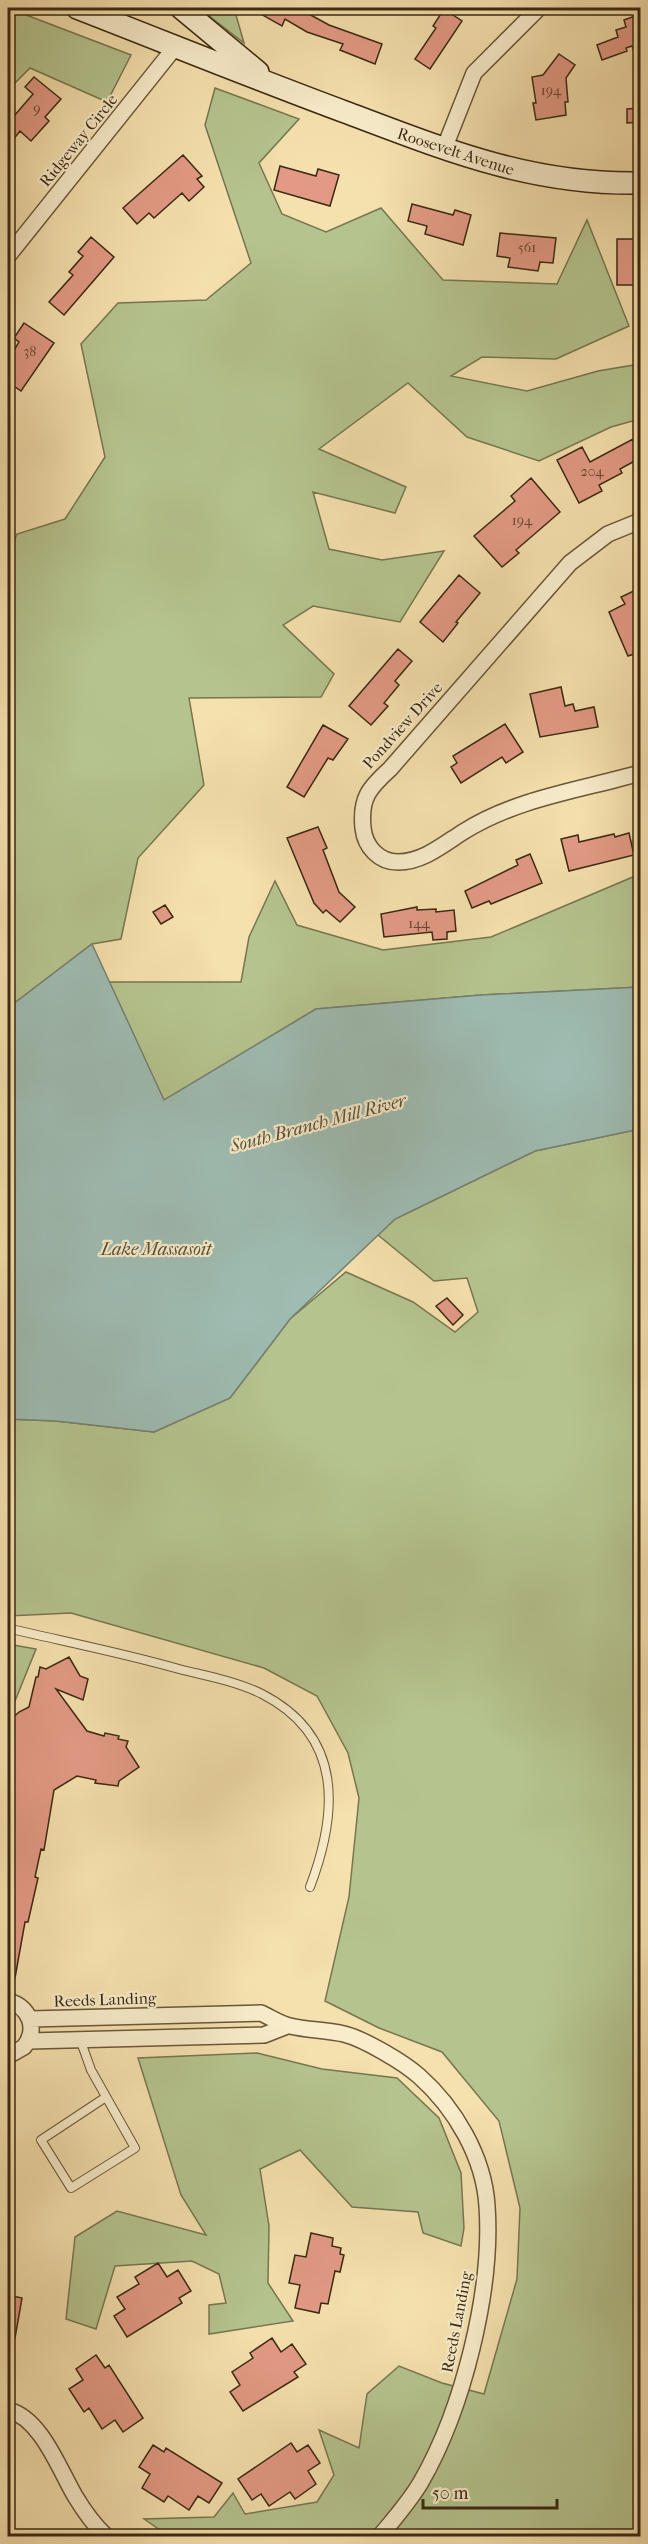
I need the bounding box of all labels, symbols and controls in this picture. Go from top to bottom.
house number: 194 [541,82,562,99]
street label: Ridgeway Circle [35,90,122,190]
house number: 9 [33,100,41,117]
street label: Roosevelt Avenue [395,124,517,179]
house number: 561 [518,239,536,256]
house number: 38 [24,343,36,360]
house number: 204 [580,463,604,480]
house number: 194 [512,512,533,529]
street label: Pondview Drive [359,678,446,773]
house number: 144 [408,915,431,932]
water label: South Branch Mill River [227,1089,410,1157]
water label: Lake Massasoit [99,1239,213,1260]
street label: Reeds Landing [53,1988,157,2011]
street label: Reeds Landing [437,2269,476,2374]
scale bar [423,2472,556,2510]
text: 50 m [432,2483,469,2504]

